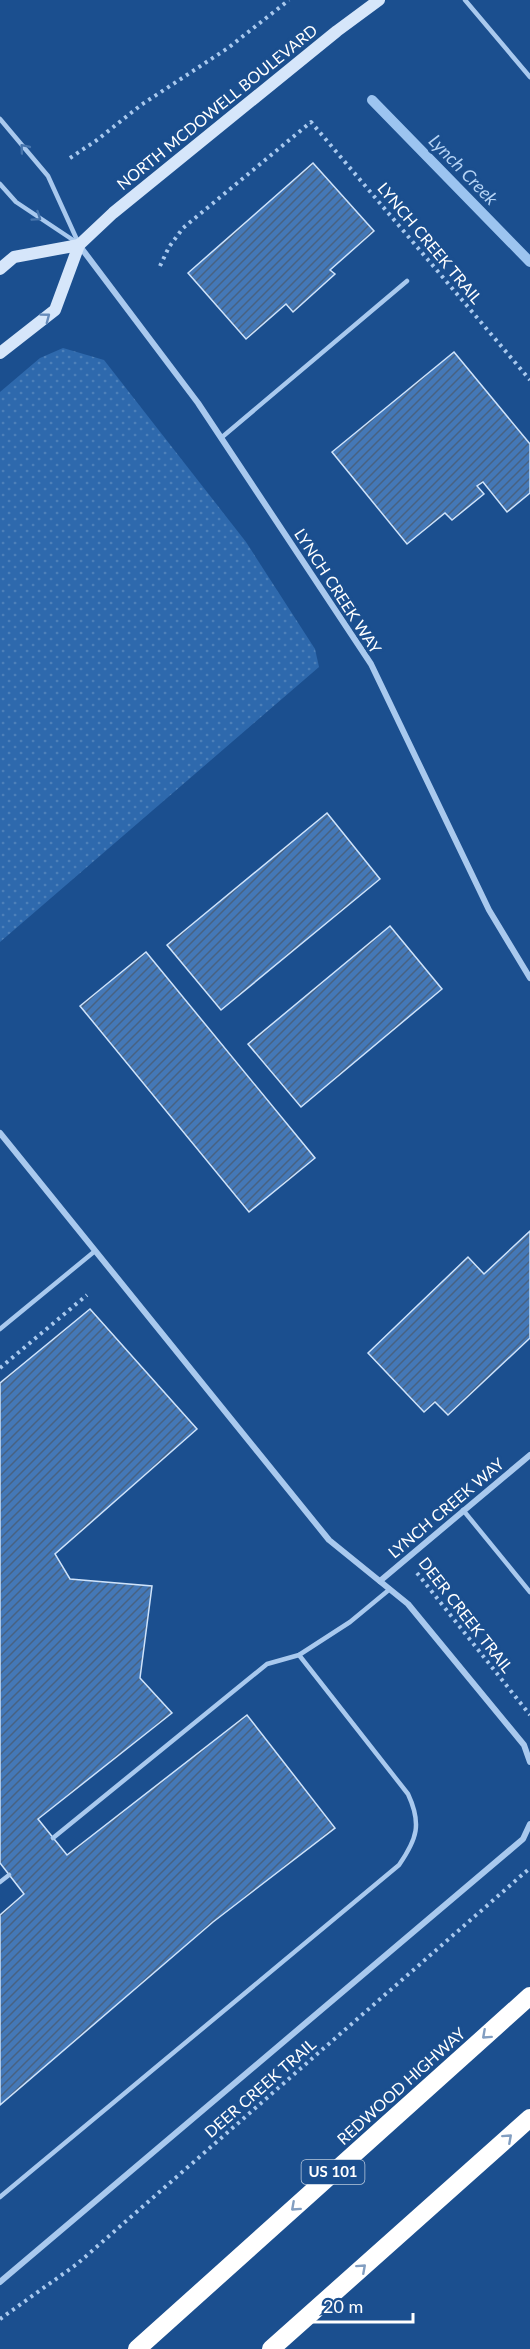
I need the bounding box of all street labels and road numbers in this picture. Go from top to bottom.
street label: NORTH MCDOWELL BOULEVARD [113,20,321,193]
street label: LYNCH CREEK TRAIL [374,178,487,307]
street label: LYNCH CREEK WAY [291,525,386,657]
street label: LYNCH CREEK WAY [384,1454,507,1562]
street label: DEER CREEK TRAIL [415,1553,517,1676]
street label: REDWOOD HIGHWAY [333,2023,469,2148]
street label: DEER CREEK TRAIL [200,2034,319,2141]
road number: US 101 [302,2160,364,2184]

